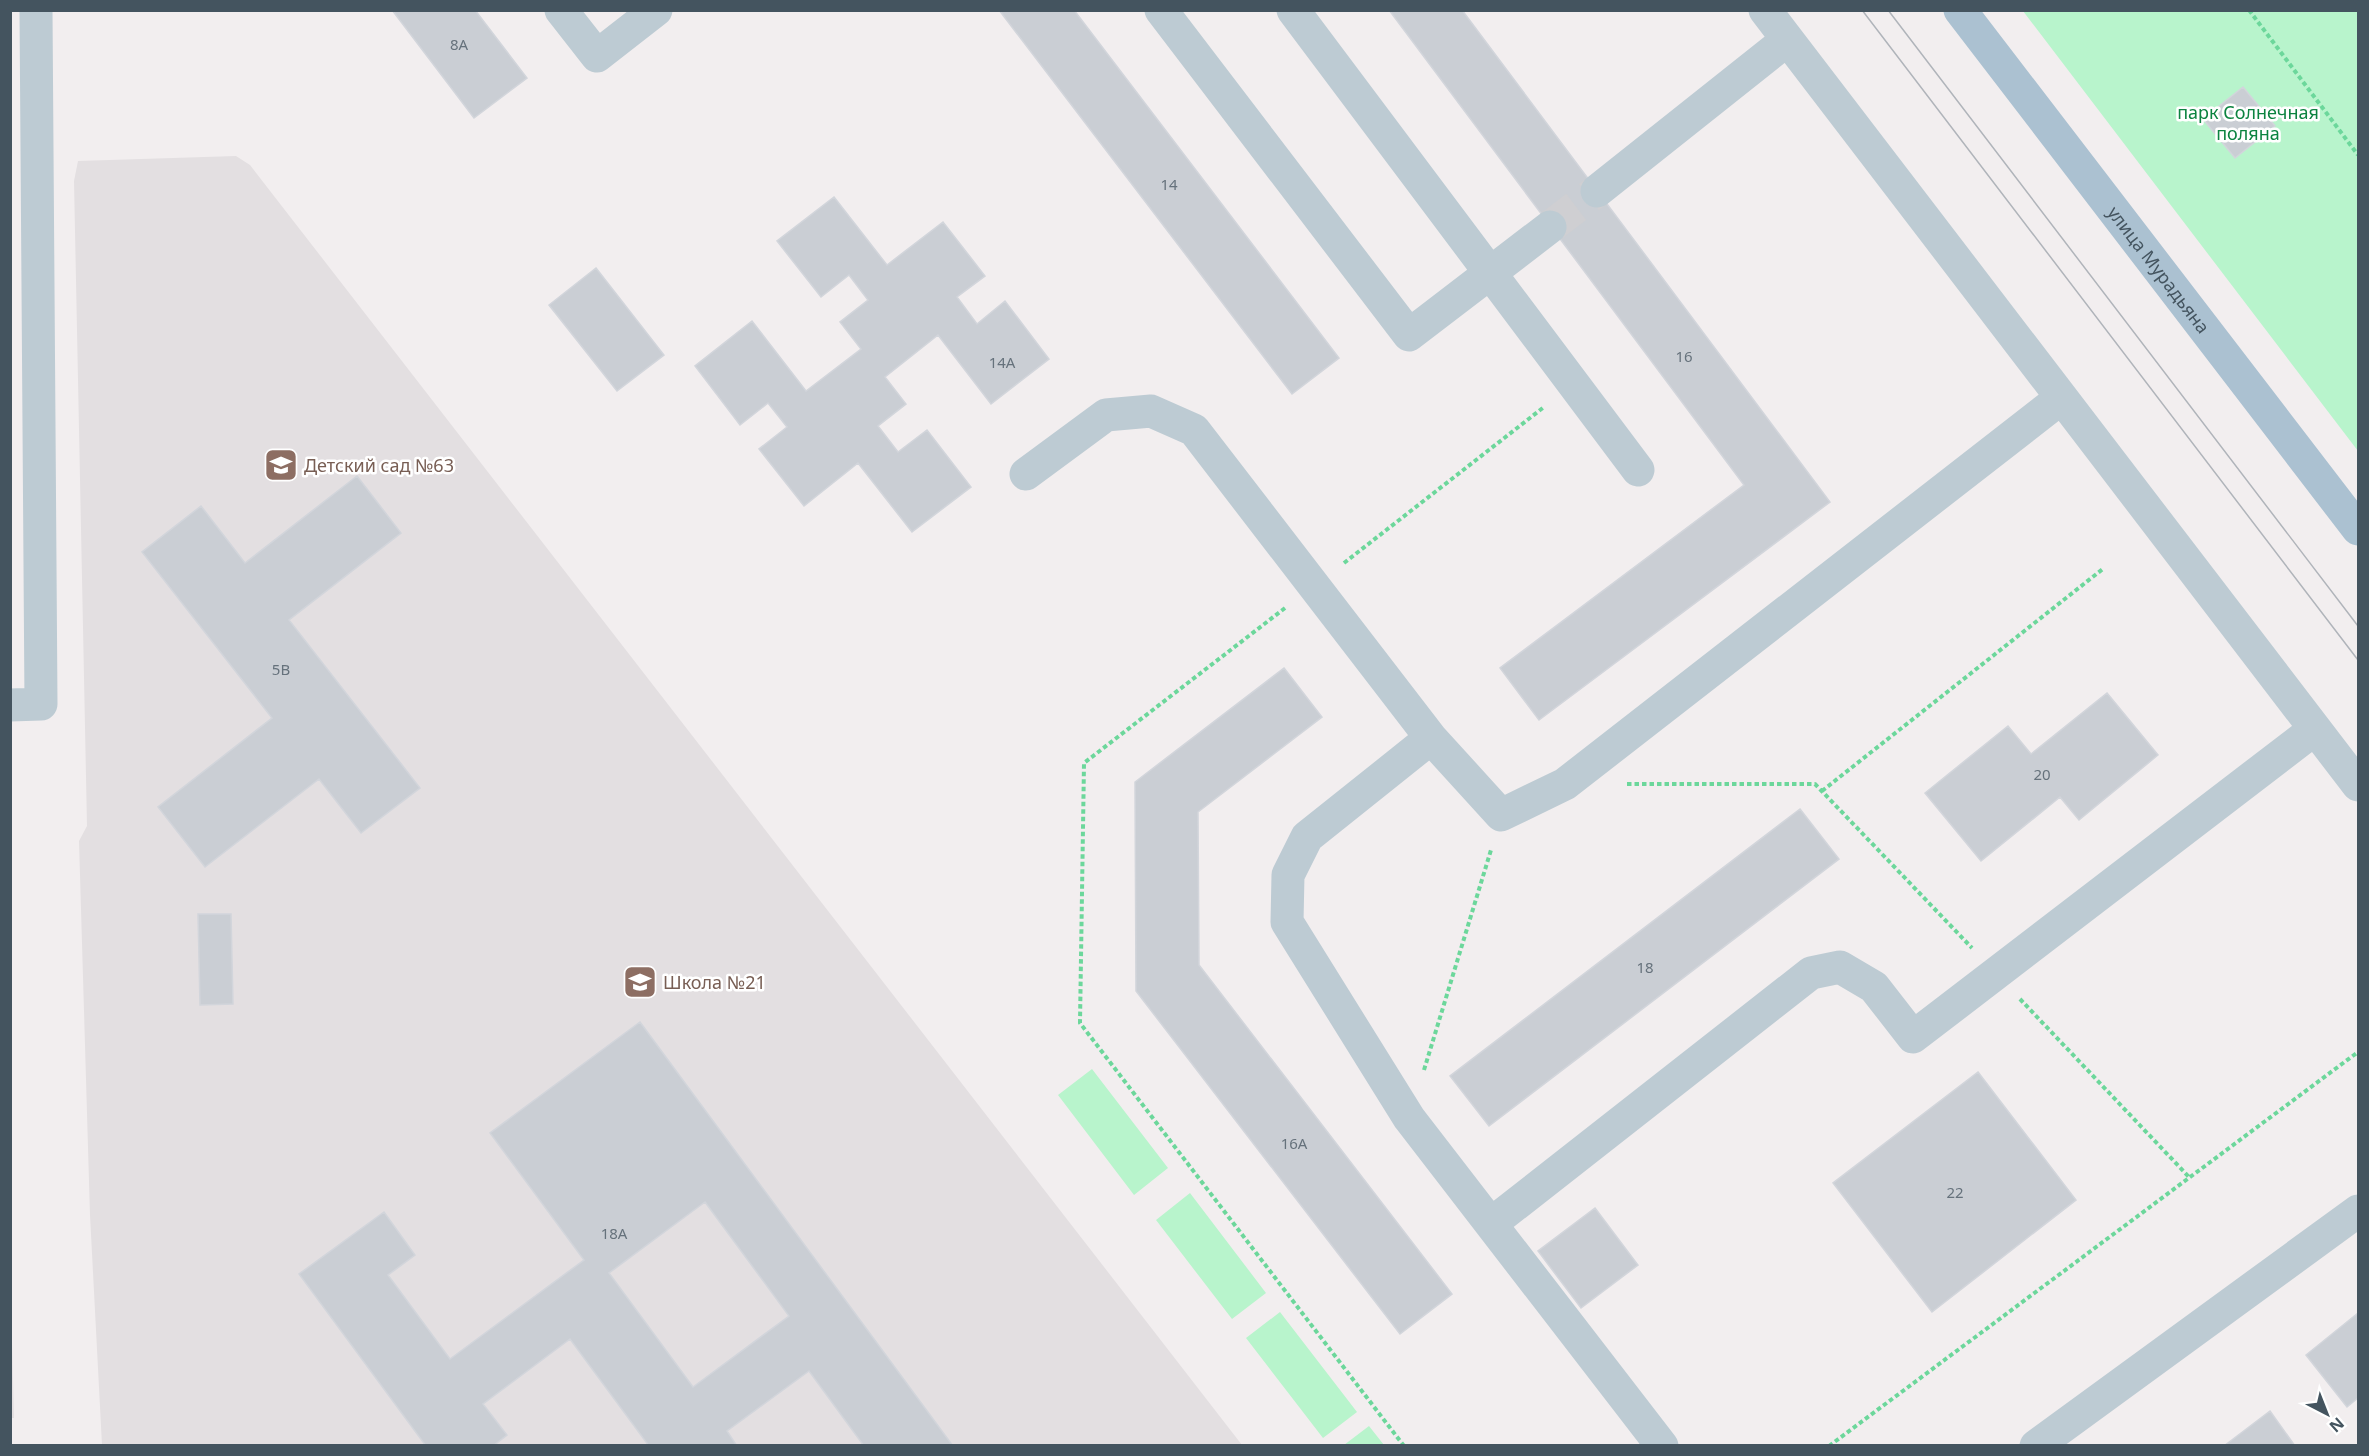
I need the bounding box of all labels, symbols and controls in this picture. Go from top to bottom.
house number: 8А [450,34,469,54]
park label: парк Солнечная поляна [2177,100,2319,145]
house number: 14 [1160,174,1178,194]
street label: улица Мурадьяна [2103,201,2215,338]
house number: 16 [1675,346,1693,366]
house number: 14А [989,352,1016,372]
school or university icon: Детский сад №63 [263,447,299,483]
place label: Детский сад №63 [304,453,454,477]
house number: 5В [272,659,290,679]
house number: 20 [2033,764,2051,784]
house number: 18 [1636,957,1654,977]
school or university icon: Школа №21 [622,964,658,1000]
place label: Школа №21 [663,970,766,994]
house number: 16А [1281,1133,1308,1153]
house number: 22 [1946,1182,1964,1202]
house number: 18А [601,1223,628,1243]
north arrow [2297,1384,2357,1444]
text: N [2325,1413,2349,1438]

